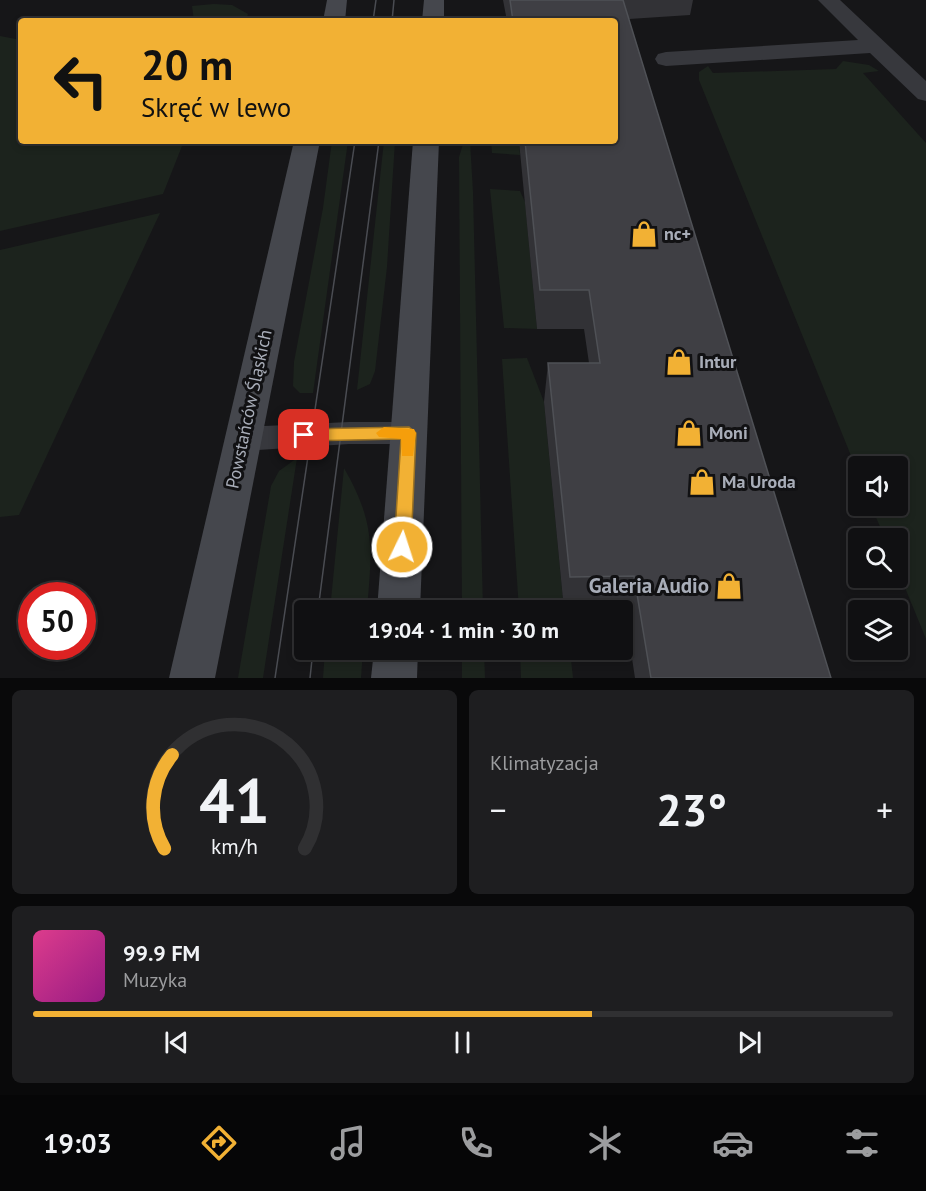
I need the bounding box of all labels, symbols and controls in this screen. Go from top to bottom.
text: 20 m [141,37,233,92]
icon: left [42,42,120,120]
text: Skręć w lewo [141,90,291,124]
shop icon: nc+ [629,219,659,249]
place label: nc+ [664,222,691,245]
street label: Powstańców Śląskich [220,327,277,491]
shop icon: Intur [664,347,694,377]
place label: Intur [699,350,737,373]
pin [278,409,329,460]
icon: arrive [287,418,320,451]
shop icon: Moni [674,418,704,448]
place label: Moni [709,421,748,444]
map controls [848,456,908,660]
button: sound [848,456,908,516]
shop icon: Ma Uroda [687,467,717,497]
place label: Ma Uroda [722,470,796,493]
position arrow [370,515,434,579]
button: search [848,528,908,588]
shop icon: Galeria Audio [714,571,744,601]
place label: Galeria Audio [589,572,709,599]
speed limit sign: 50 [18,582,96,660]
button: layers [848,600,908,660]
text: 19:04 · 1 min · 30 m [368,616,559,644]
text: Klimatyzacja [490,750,599,776]
text: 41 [199,759,270,840]
text: 23° [656,780,727,838]
text: − [490,788,507,831]
text: + [876,788,893,831]
text: km/h [211,832,258,860]
text: 99.9 FM [123,939,200,967]
text: Muzyka [123,967,187,993]
icon: previous [160,1026,193,1059]
icon: pause [446,1026,479,1059]
icon: next [733,1026,766,1059]
icon: directions [198,1122,240,1164]
icon: music [327,1122,369,1164]
icon: phone [455,1122,497,1164]
icon: climate [584,1122,626,1164]
icon: car [712,1122,754,1164]
icon: filters [841,1122,883,1164]
text: 19:03 [43,1126,112,1160]

